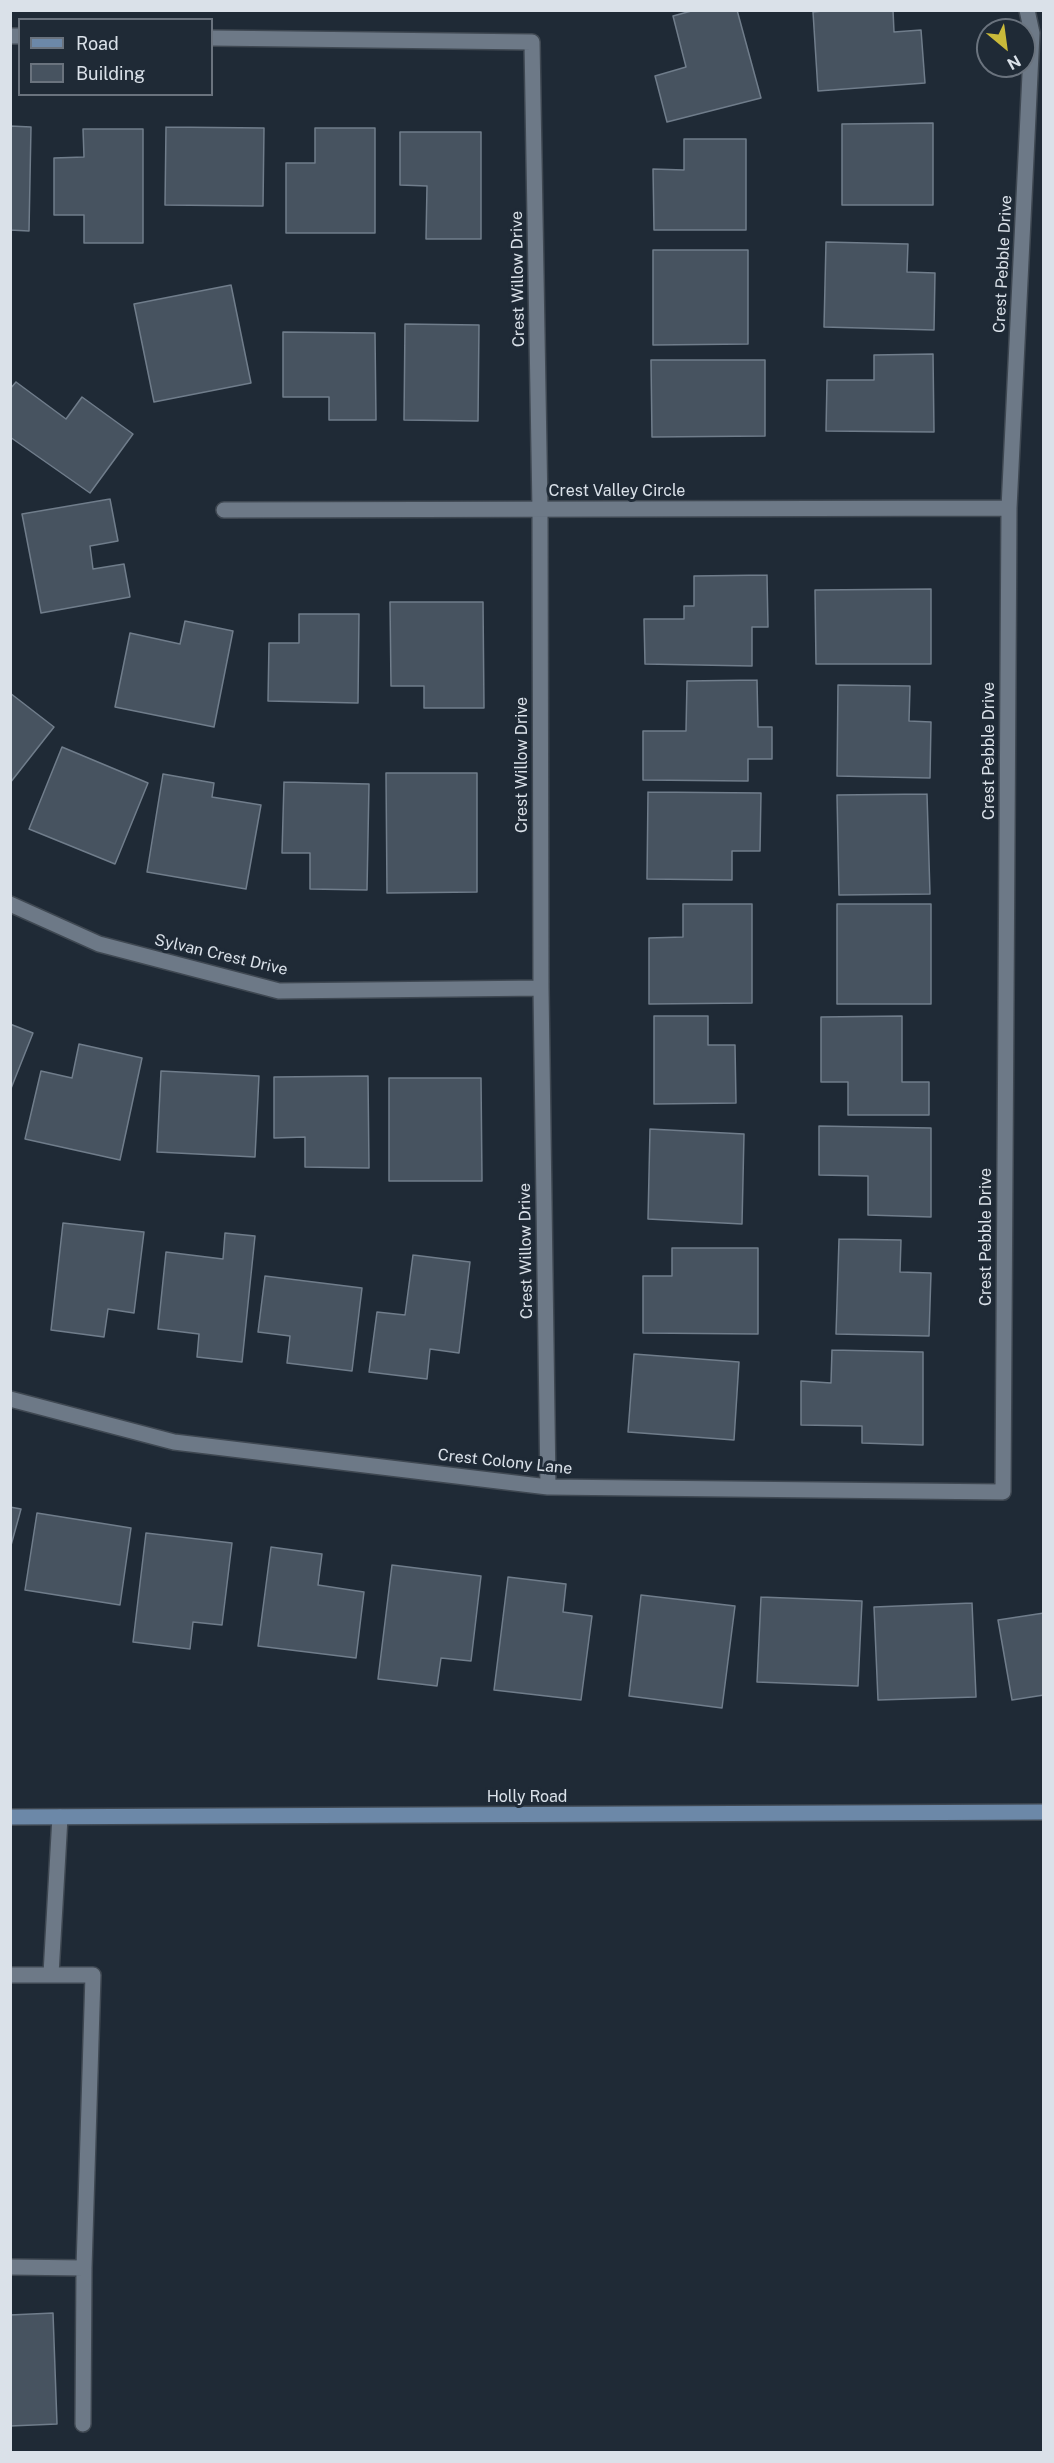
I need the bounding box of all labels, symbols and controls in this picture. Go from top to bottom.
legend [18,18,213,96]
north arrow [976,18,1036,78]
text: Road [76,33,119,54]
text: N [1004,51,1024,74]
text: Building [76,63,145,84]
street label: Crest Pebble Drive [990,195,1016,333]
street label: Crest Willow Drive [507,211,529,347]
street label: Crest Valley Circle [549,481,685,501]
street label: Crest Pebble Drive [979,682,999,820]
street label: Crest Willow Drive [512,697,532,833]
street label: Sylvan Crest Drive [152,930,290,980]
street label: Crest Pebble Drive [976,1168,996,1306]
street label: Crest Willow Drive [515,1183,537,1319]
street label: Crest Colony Lane [437,1445,573,1479]
street label: Holly Road [487,1787,567,1807]

